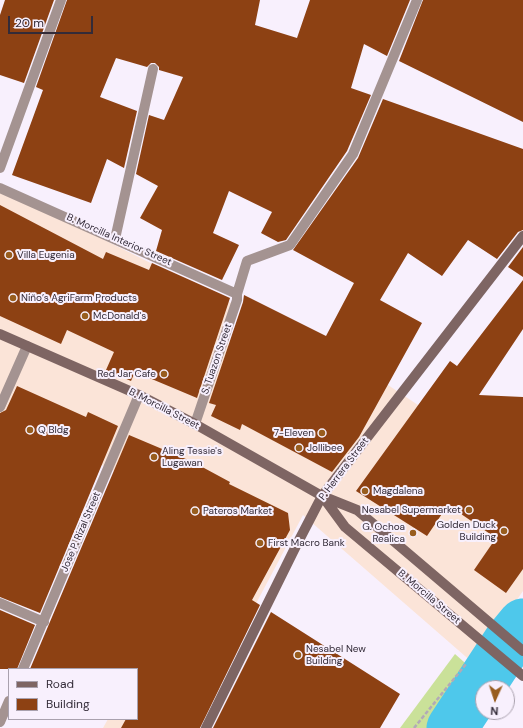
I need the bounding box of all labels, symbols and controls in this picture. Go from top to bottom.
scale bar [10,8,95,34]
text: 20 m [15,15,44,31]
street label: B. Morcilla Interior Street [65,211,173,269]
place label: Villa Eugenia [17,249,75,261]
marker: Villa Eugenia [4,250,14,260]
place label: Niño’s AgriFarm Products [21,292,137,304]
marker: Niño’s AgriFarm Products [8,293,18,303]
place label: McDonald's [93,310,146,322]
marker: McDonald's [80,311,90,321]
street label: S. Tuazon Street [199,322,235,396]
place label: Red Jar Cafe [97,368,156,380]
marker: Red Jar Cafe [159,369,169,379]
street label: B. Morcilla Street [127,386,201,432]
place label: Q Bldg [38,424,69,436]
marker: Q Bldg [25,425,35,435]
place label: 7-Eleven [274,427,314,439]
marker: 7-Eleven [317,428,327,438]
street label: P. Herrera Street [317,435,371,503]
place label: Jollibee [307,442,342,454]
marker: Jollibee [294,443,304,453]
place label: Aling Tessie's Lugawan [162,445,222,468]
marker: Aling Tessie's Lugawan [149,452,159,462]
place label: Magdalena [373,485,423,497]
marker: Magdalena [360,486,370,496]
street label: Jose P. Rizal Street [59,490,103,574]
place label: Nesabel Supermarket [362,504,461,516]
place label: Pateros Market [203,505,272,517]
marker: Nesabel Supermarket [464,505,474,515]
marker: Pateros Market [190,506,200,516]
place label: Golden Duck Building [437,519,496,542]
place label: G. Ochoa Realica [362,521,405,544]
marker: Golden Duck Building [499,526,509,536]
marker: G. Ochoa Realica [408,528,418,538]
place label: First Macro Bank [268,537,345,549]
marker: First Macro Bank [255,538,265,548]
street label: B. Morcilla Street [395,567,463,627]
place label: Nesabel New Building [306,643,366,666]
marker: Nesabel New Building [293,650,303,660]
legend [8,668,138,720]
text: Road [46,676,74,692]
north arrow [475,680,515,720]
text: Building [46,696,90,712]
text: N [490,704,499,718]

